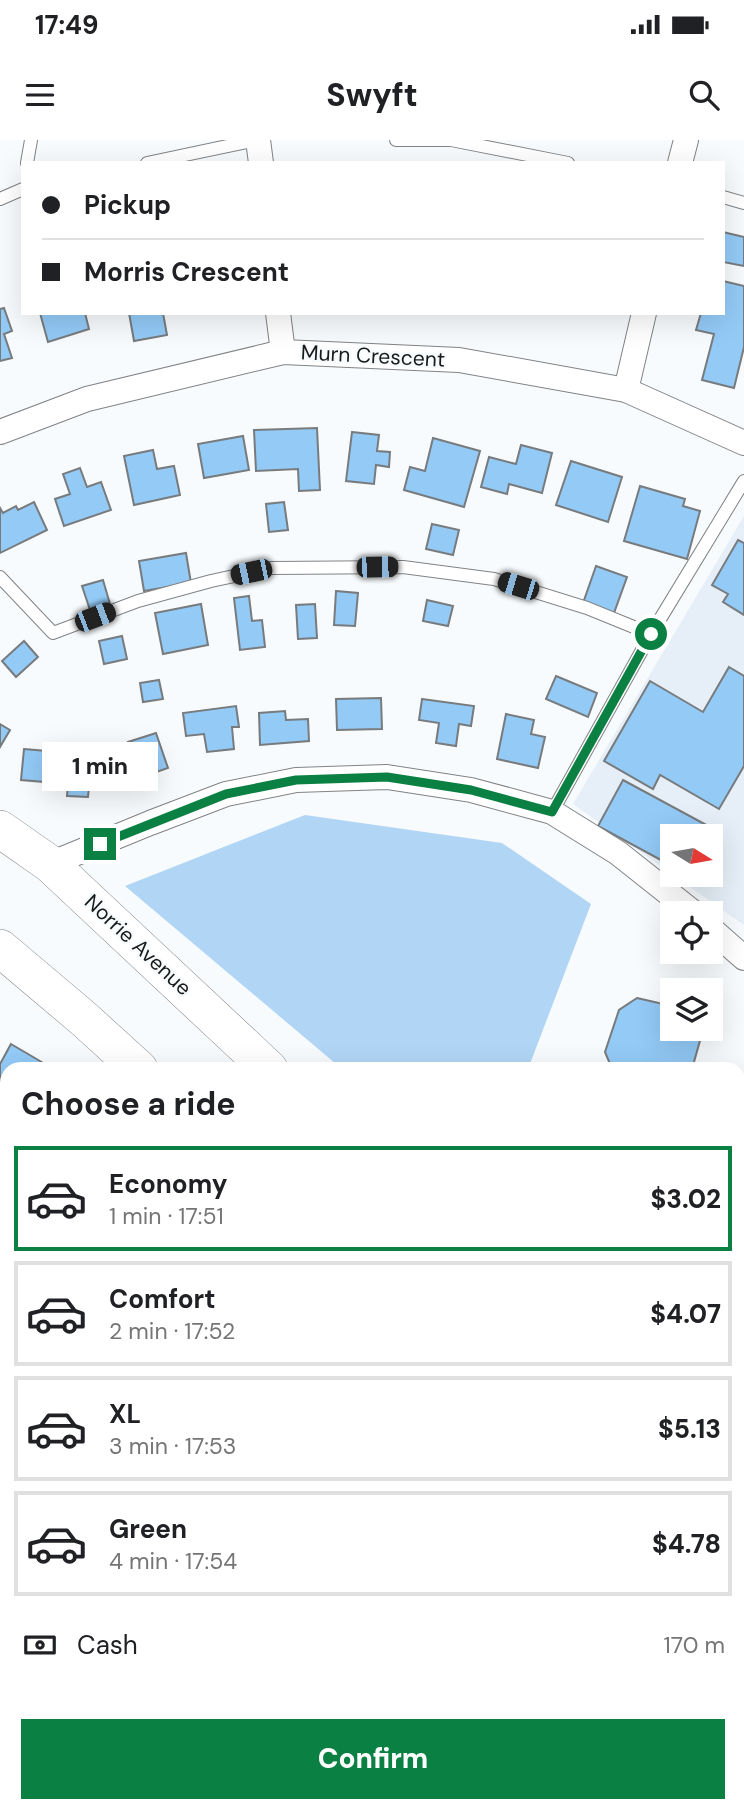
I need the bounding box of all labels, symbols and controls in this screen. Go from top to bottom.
text: 17:49 [35,8,98,42]
text: Swyft [326,74,418,116]
icon: menu [21,76,59,114]
icon: search [685,76,723,114]
text: Pickup [84,188,171,222]
text: Morris Crescent [84,255,289,289]
street label: Murn Crescent [300,338,446,374]
car [356,556,399,578]
car [229,557,274,587]
car [495,570,542,602]
car [72,600,119,634]
route start [635,618,667,650]
callout: 1 min [42,742,158,792]
text: 1 min [72,751,128,781]
north arrow [660,824,723,887]
map controls [660,824,723,1041]
route end [84,828,116,860]
street label: Norrie Avenue [79,888,197,1002]
button: locate [660,901,723,964]
button: layers [660,978,723,1041]
text: Choose a ride [21,1083,236,1125]
icon: car [25,1167,88,1230]
text: Economy [109,1167,227,1201]
text: $3.02 [651,1182,721,1216]
text: 1 min · 17:51 [109,1201,224,1231]
icon: car [25,1282,88,1345]
text: Comfort [109,1282,215,1316]
text: $4.07 [650,1297,721,1331]
text: 2 min · 17:52 [109,1316,235,1346]
icon: car [25,1397,88,1460]
text: XL [109,1397,141,1431]
text: $5.13 [658,1412,721,1446]
text: 3 min · 17:53 [109,1431,236,1461]
icon: car [25,1512,88,1575]
text: Green [109,1512,187,1546]
text: $4.78 [652,1527,721,1561]
text: 4 min · 17:54 [109,1546,237,1576]
icon: cash [21,1626,59,1664]
text: Cash [77,1628,138,1662]
text: 170 m [664,1630,725,1660]
button: Confirm [21,1719,725,1799]

